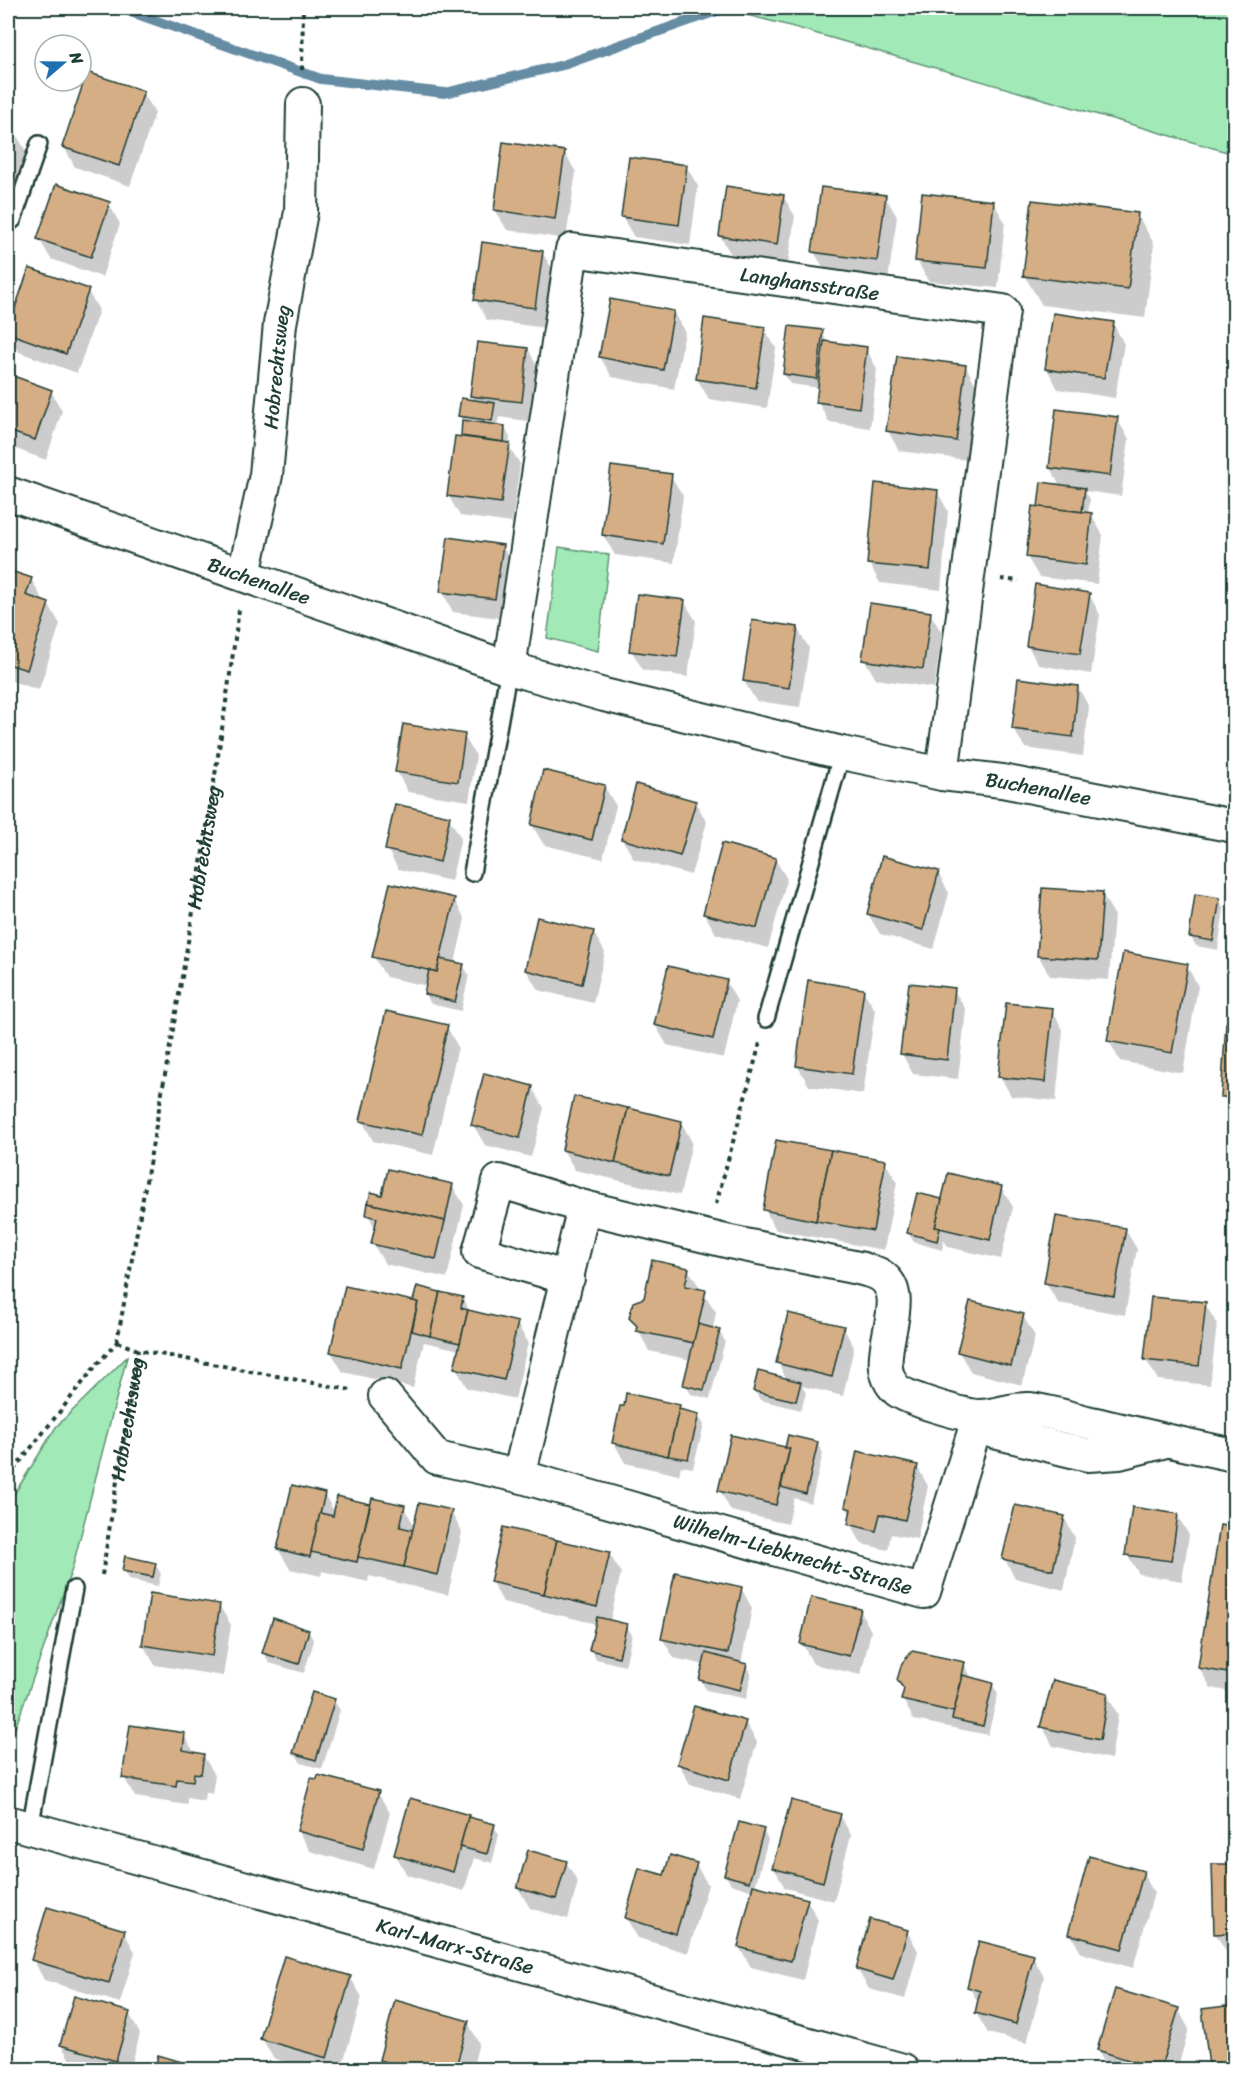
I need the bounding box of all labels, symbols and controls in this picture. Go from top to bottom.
north arrow [33,33,93,93]
text: N [61,47,92,69]
street label: Langhansstraße [738,257,882,311]
street label: Hobrechtsweg [253,302,301,431]
street label: Buchenallee [203,547,315,615]
street label: Buchenallee [984,762,1094,816]
street label: Hobrechtsweg [177,783,231,912]
street label: Hobrechtsweg [100,1355,155,1483]
street label: Wilhelm-Liebknecht-Straße [669,1504,917,1605]
street label: Karl-Marx-Straße [372,1908,538,1985]

